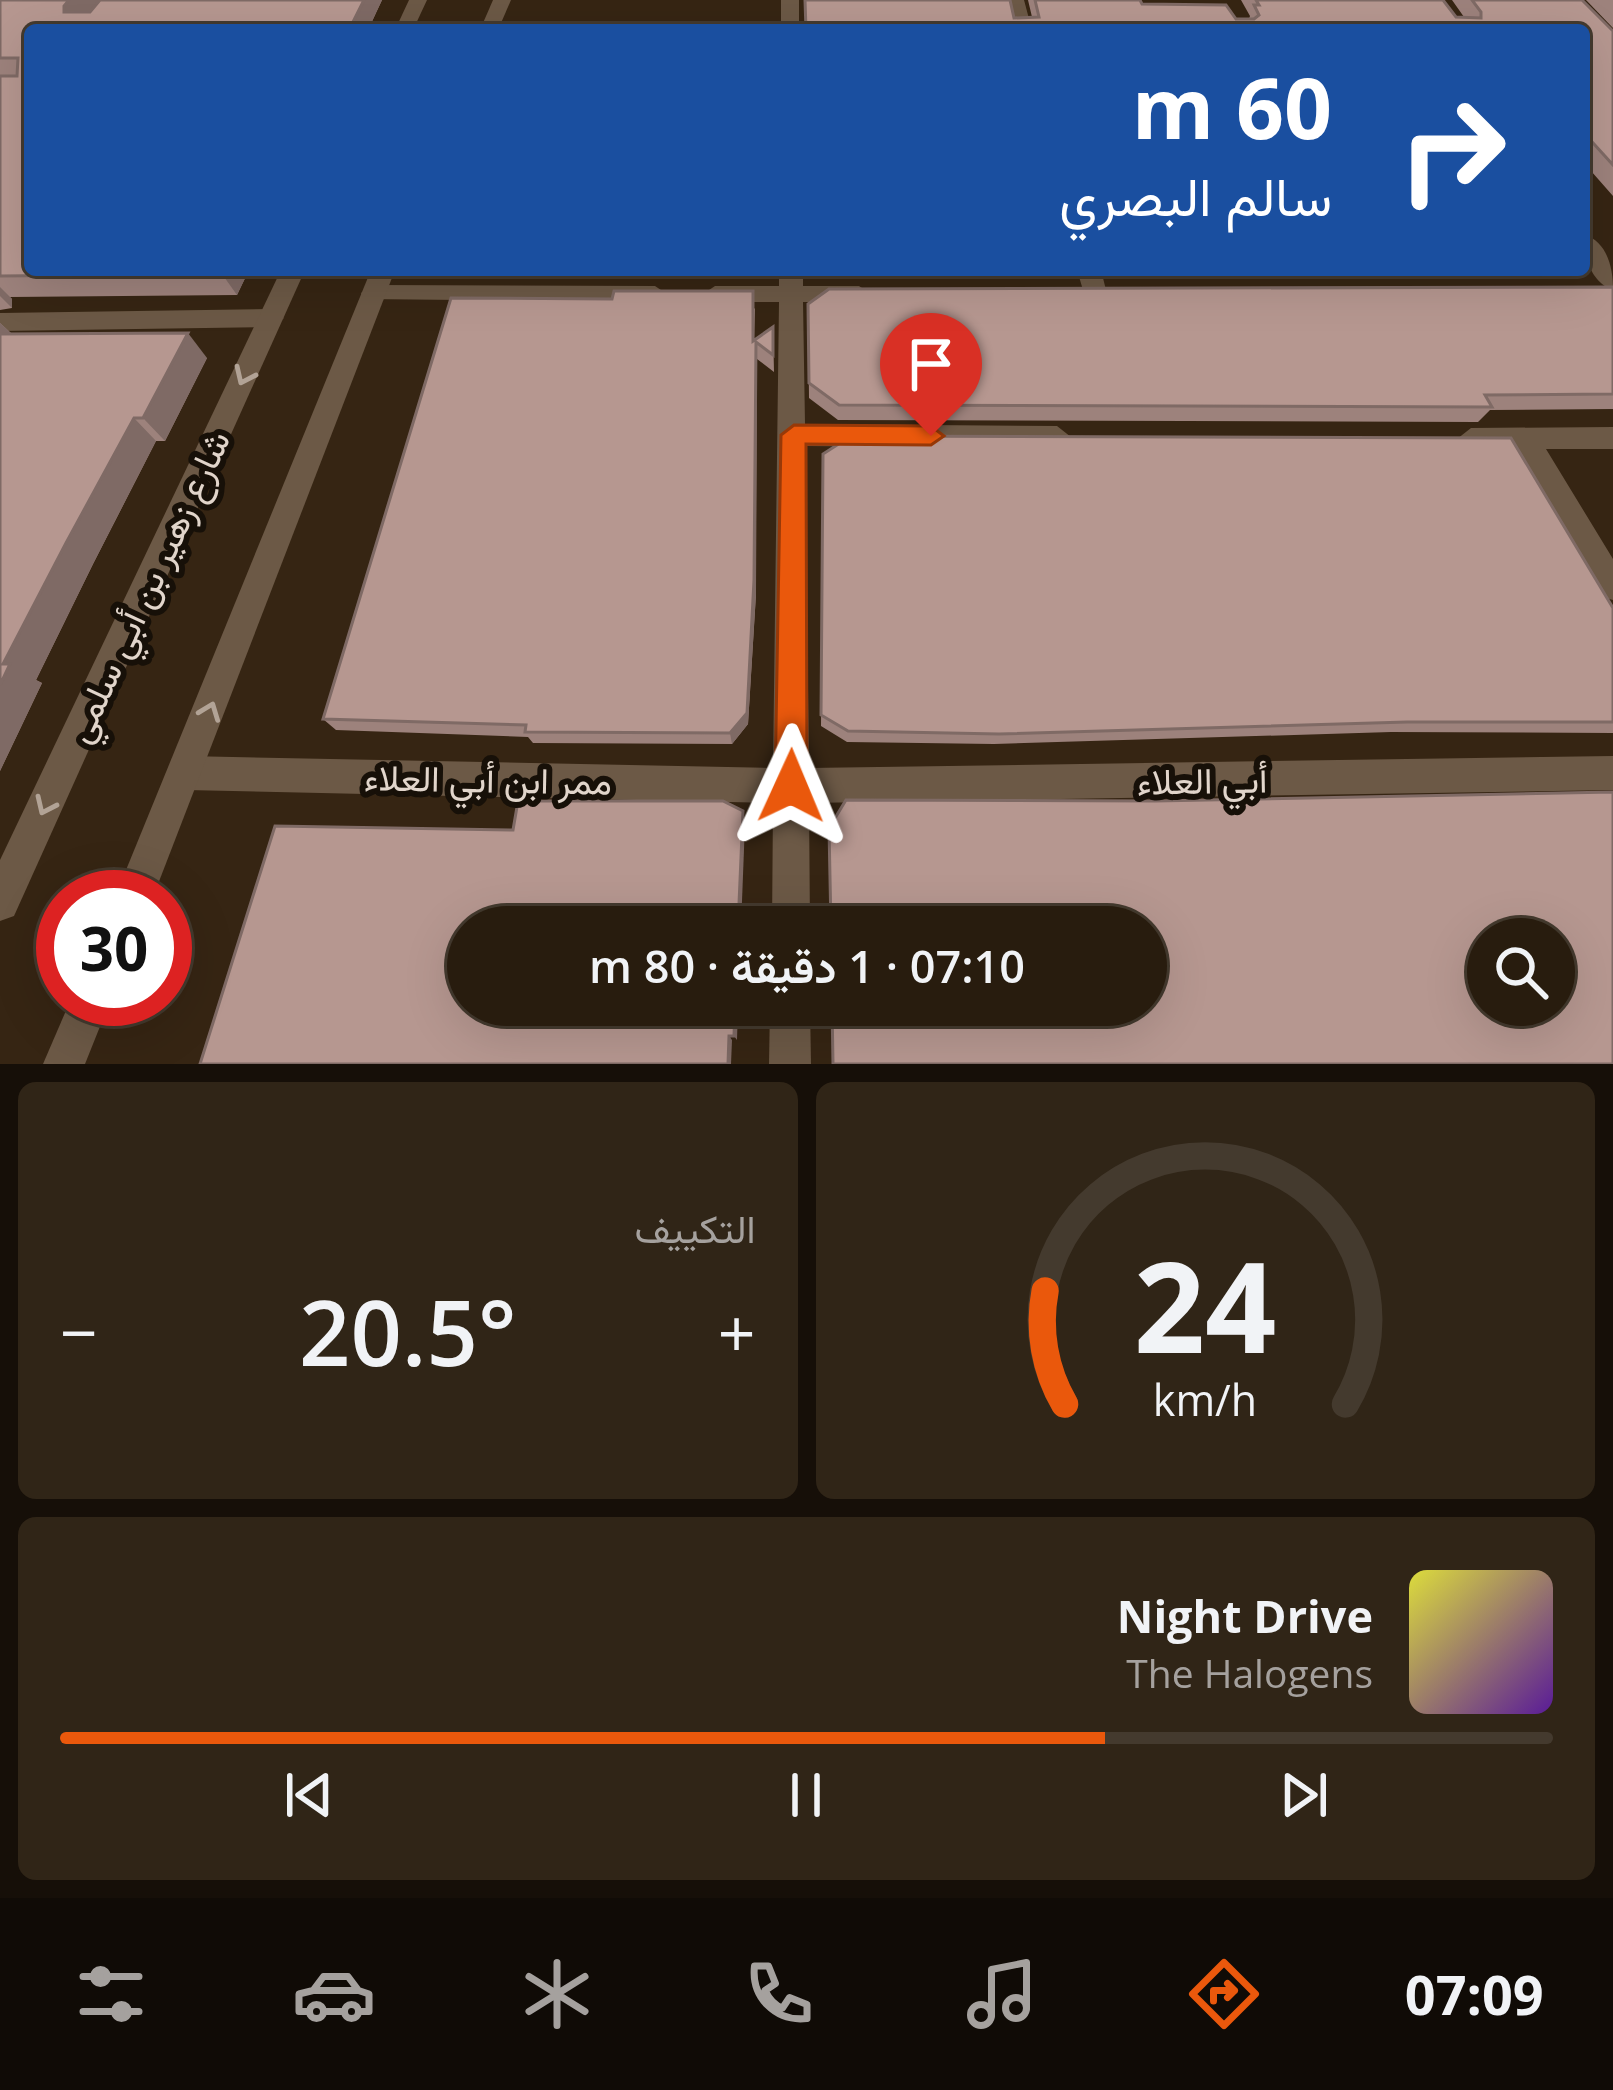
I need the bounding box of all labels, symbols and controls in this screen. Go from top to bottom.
text: 60 m [1132,49,1332,164]
icon: right [1374,72,1530,228]
text: سالم البصري [1059,158,1332,232]
pin [880,313,982,436]
icon: arrive [898,331,964,397]
one-way arrow [235,364,258,385]
street label: شارع زهير بن أبي سلمي [53,422,246,753]
one-way arrow [195,701,220,722]
position arrow [728,723,854,849]
street label: ممر ابن أبي العلاء [363,752,612,812]
street label: أبي العلاء [1136,754,1268,812]
one-way arrow [35,794,59,815]
speed limit sign: 30 [36,870,192,1026]
map controls [1467,918,1575,1026]
button: search [1467,918,1575,1026]
text: 07:10 · 1 دقيقة · 80 m [589,935,1025,996]
text: التكييف [635,1201,756,1254]
text: 24 [1134,1220,1277,1390]
text: 20.5° [299,1270,517,1392]
text: − [60,1286,98,1376]
text: + [718,1286,755,1376]
text: km/h [1153,1369,1257,1428]
text: Night Drive [1117,1585,1373,1646]
text: The Halogens [1126,1646,1373,1699]
icon: previous [276,1762,342,1828]
icon: pause [773,1762,839,1828]
icon: next [1271,1762,1337,1828]
icon: filters [69,1952,153,2036]
icon: car [292,1952,376,2036]
icon: climate [515,1952,599,2036]
icon: phone [737,1952,821,2036]
icon: music [960,1952,1044,2036]
icon: directions [1182,1952,1266,2036]
text: 07:09 [1405,1957,1544,2031]

